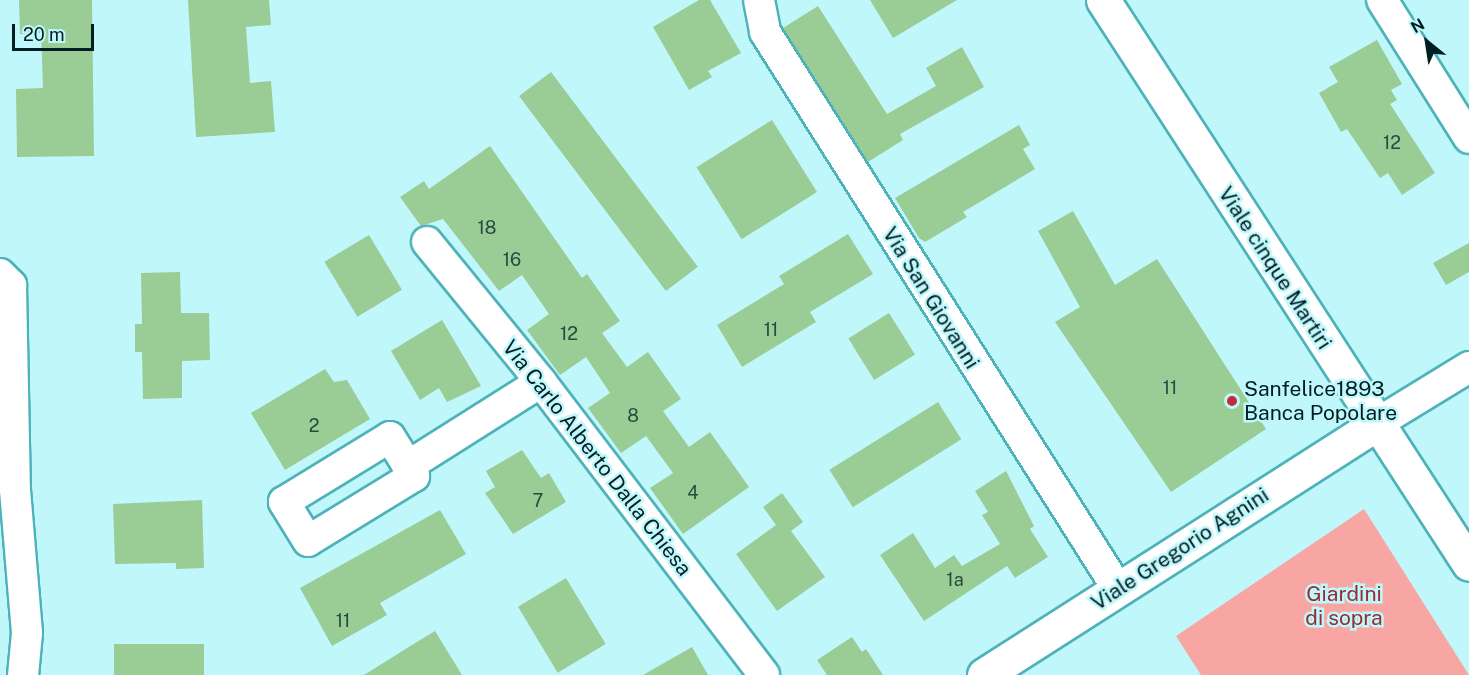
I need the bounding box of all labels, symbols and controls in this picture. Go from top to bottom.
scale bar [15,12,98,50]
north arrow [1397,12,1457,72]
text: N [1408,15,1428,37]
text: 20 m [23,24,65,45]
house number: 12 [1383,132,1401,154]
street label: Viale cinque Martiri [1213,182,1337,354]
house number: 18 [478,217,496,239]
street label: Via San Giovanni [877,222,985,374]
house number: 16 [503,249,521,271]
house number: 11 [764,319,778,341]
house number: 12 [560,323,578,345]
street label: Via Carlo Alberto Dalla Chiesa [497,335,697,581]
place label: Sanfelice1893 Banca Popolare [1244,376,1397,426]
house number: 11 [1163,377,1177,399]
marker: Sanfelice1893 Banca Popolare [1225,394,1239,408]
house number: 8 [627,405,639,427]
house number: 2 [309,415,319,437]
house number: 4 [687,482,699,504]
street label: Viale Gregorio Agnini [1087,482,1273,616]
house number: 7 [533,490,543,512]
house number: 1a [946,569,964,591]
park label: Giardini di sopra [1305,581,1383,631]
house number: 11 [336,610,350,632]

